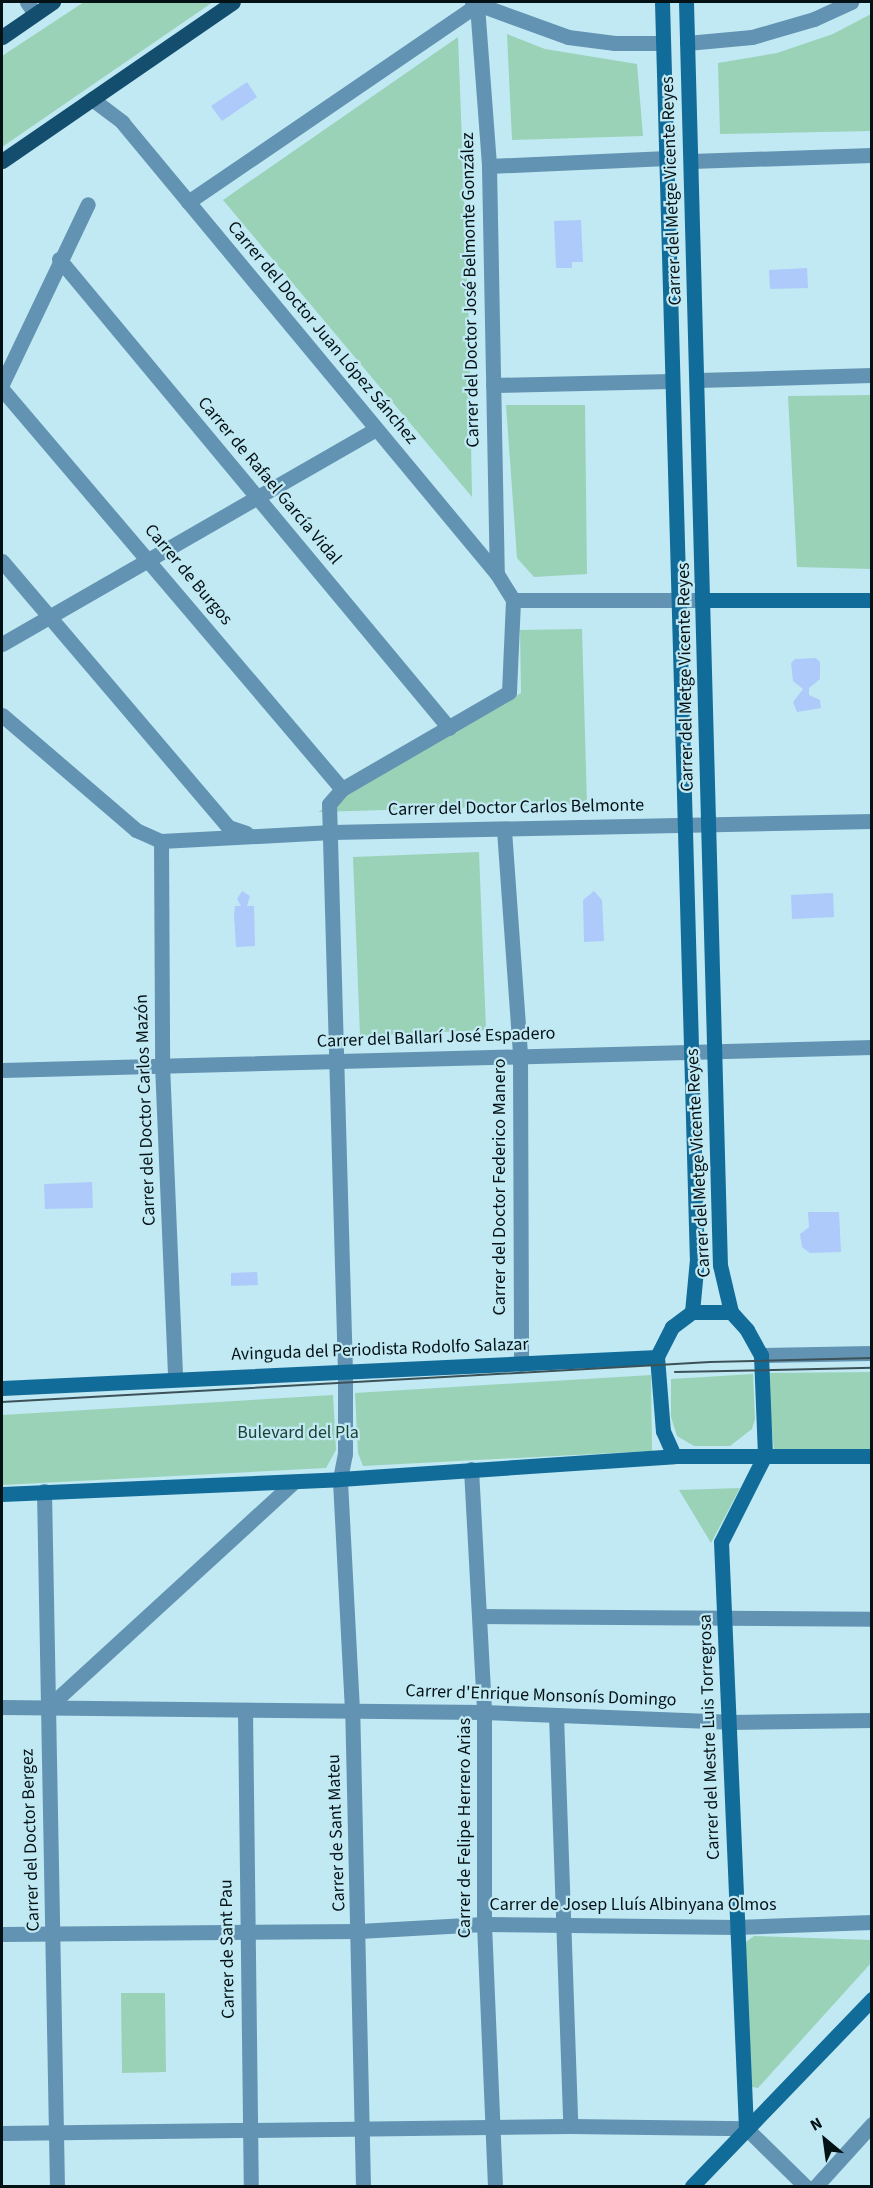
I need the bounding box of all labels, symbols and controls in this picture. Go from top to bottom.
street label: Carrer del Metge Vicente Reyes [657,76,687,306]
street label: Carrer del Doctor José Belmonte González [457,132,485,448]
street label: Carrer del Doctor Juan López Sánchez [222,217,422,449]
street label: Carrer de Rafael García Vidal [193,393,345,569]
street label: Carrer de Burgos [139,520,237,630]
street label: Carrer del Metge Vicente Reyes [673,562,699,792]
street label: Carrer del Doctor Carlos Belmonte [388,795,644,821]
street label: Carrer del Doctor Carlos Mazón [131,994,161,1226]
street label: Carrer del Ballarí José Espadero [316,1023,556,1053]
street label: Carrer del Metge Vicente Reyes [682,1048,716,1278]
street label: Carrer del Doctor Federico Manero [489,1059,511,1315]
street label: Avinguda del Periodista Rodolfo Salazar [231,1334,529,1366]
park label: Bulevard del Pla [237,1422,359,1444]
street label: Carrer del Mestre Luis Torregrosa [695,1614,725,1860]
street label: Carrer d'Enrique Monsonís Domingo [405,1680,677,1712]
street label: Carrer de Felipe Herrero Arias [454,1718,476,1938]
street label: Carrer del Doctor Bergez [17,1748,45,1932]
street label: Carrer de Sant Mateu [323,1754,351,1912]
street label: Carrer de Sant Pau [216,1879,240,2019]
street label: Carrer de Josep Lluís Albinyana Olmos [489,1894,777,1916]
north arrow [795,2110,855,2170]
text: N [806,2112,826,2136]

